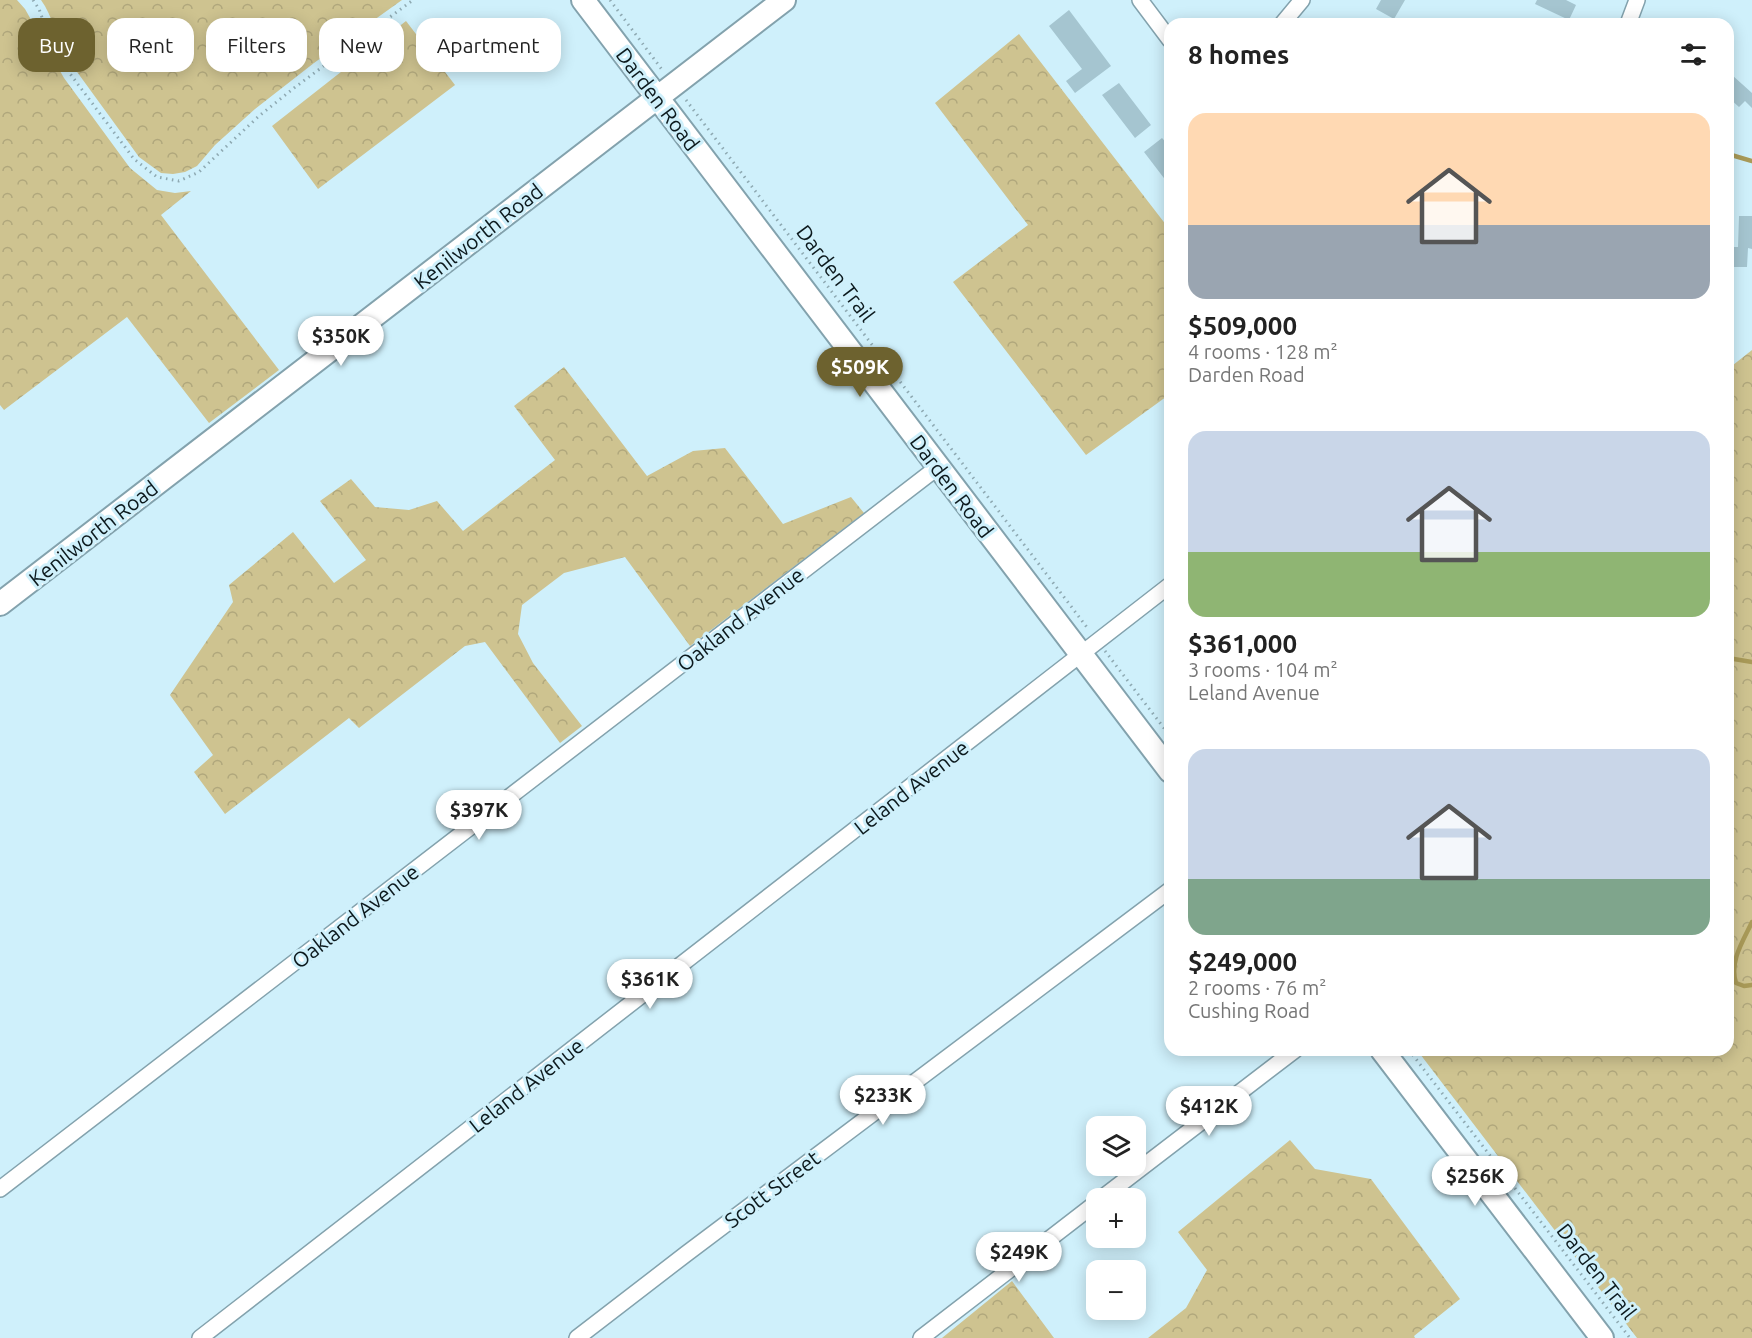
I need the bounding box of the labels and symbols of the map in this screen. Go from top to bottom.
street label: Darden Road [612,43,704,155]
street label: Kenilworth Road [409,178,547,294]
street label: Darden Trail [792,220,880,326]
pin: $350K [299,316,383,367]
pin: $509K [818,347,902,398]
street label: Darden Road [906,430,998,542]
street label: Kenilworth Road [24,475,162,591]
street label: Oakland Avenue [672,562,808,676]
street label: Leland Avenue [849,735,973,839]
pin: $397K [437,790,521,841]
street label: Oakland Avenue [287,859,423,973]
pin: $361K [608,959,692,1010]
street label: Leland Avenue [464,1033,588,1137]
pin: $233K [841,1075,925,1126]
pin: $412K [1167,1086,1251,1137]
street label: Scott Street [720,1145,824,1233]
pin: $256K [1433,1156,1517,1207]
street label: Darden Trail [1552,1218,1642,1324]
pin: $249K [977,1232,1061,1283]

